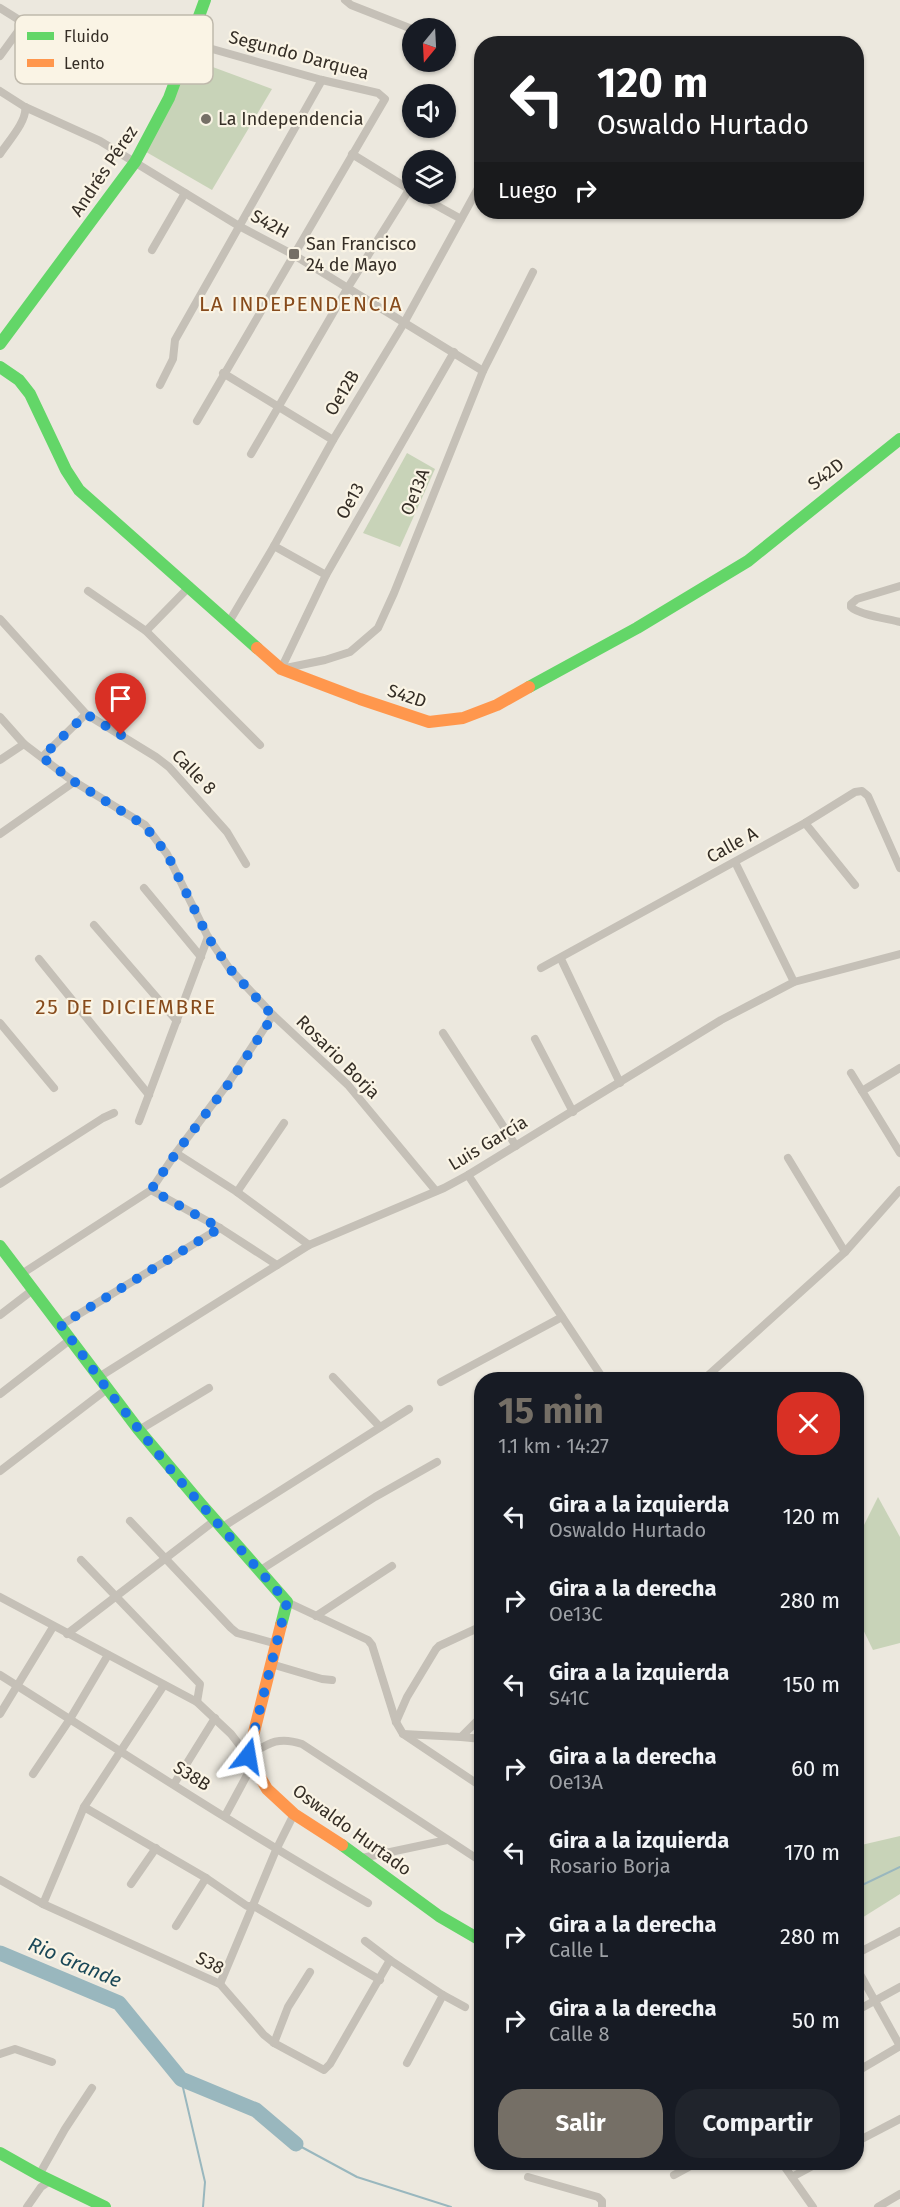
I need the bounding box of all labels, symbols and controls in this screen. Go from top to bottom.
legend [15,15,213,84]
north arrow [402,18,456,72]
map controls [402,18,456,204]
street label: Segundo Darquea [227,26,371,84]
text: Fluido [64,27,109,46]
text: Lento [64,54,105,73]
text: 120 m [597,58,708,108]
icon: left [498,60,576,138]
button: sound [402,84,456,138]
place label: La Independencia [218,108,363,130]
text: Oswaldo Hurtado [597,109,809,141]
marker: La Independencia [199,112,213,126]
street label: Andrés Pérez [66,121,142,221]
button: layers [402,150,456,204]
icon: right [569,174,602,207]
text: Luego [498,177,557,204]
street label: S42H [247,205,293,243]
place label: San Francisco 24 de Mayo [306,233,417,276]
marker: San Francisco 24 de Mayo [287,247,301,261]
district label: LA INDEPENDENCIA [199,291,403,317]
street label: Oe12B [320,366,364,420]
street label: S42D [804,453,848,495]
street label: Oe13A [396,465,435,519]
street label: Oe13 [331,479,369,523]
pin [95,673,146,735]
street label: S42D [385,679,429,713]
icon: arrive [104,682,137,715]
street label: Calle 8 [167,745,221,799]
street label: Calle A [703,822,762,868]
district label: 25 DE DICIEMBRE [35,994,217,1020]
street label: Rosario Borja [292,1011,384,1103]
street label: Luis García [444,1111,532,1175]
text: 15 min [498,1389,604,1433]
button: close [777,1392,840,1455]
text: 1.1 km · 14:27 [498,1434,609,1458]
text: Gira a la izquierda [549,1491,729,1518]
icon: left [498,1500,531,1533]
text: 120 m [783,1503,840,1530]
text: Oswaldo Hurtado [549,1518,706,1542]
text: Gira a la derecha [549,1575,717,1602]
icon: right [498,1584,531,1617]
text: 280 m [780,1587,840,1614]
text: Oe13C [549,1602,603,1626]
text: Gira a la izquierda [549,1659,729,1686]
icon: left [498,1668,531,1701]
text: 150 m [782,1671,840,1698]
text: S41C [549,1686,589,1710]
position arrow [216,1724,280,1788]
text: Gira a la derecha [549,1743,717,1770]
icon: right [498,1752,531,1785]
text: 60 m [791,1755,840,1782]
street label: S38B [169,1756,215,1796]
text: Oe13A [549,1770,603,1794]
street label: Oswaldo Hurtado [288,1780,416,1880]
text: Gira a la izquierda [549,1827,729,1854]
icon: left [498,1836,531,1869]
text: 170 m [784,1839,840,1866]
text: Rosario Borja [549,1854,671,1878]
text: Gira a la derecha [549,1911,717,1938]
icon: right [498,1920,531,1953]
text: 280 m [780,1923,840,1950]
water label: Rio Grande [25,1932,125,1992]
text: Calle L [549,1938,608,1962]
street label: S38 [192,1947,228,1979]
text: Gira a la derecha [549,1995,717,2022]
icon: right [498,2004,531,2037]
text: 50 m [792,2007,840,2034]
text: Calle 8 [549,2022,610,2046]
button: Salir [498,2089,663,2158]
button: Compartir [675,2089,840,2158]

